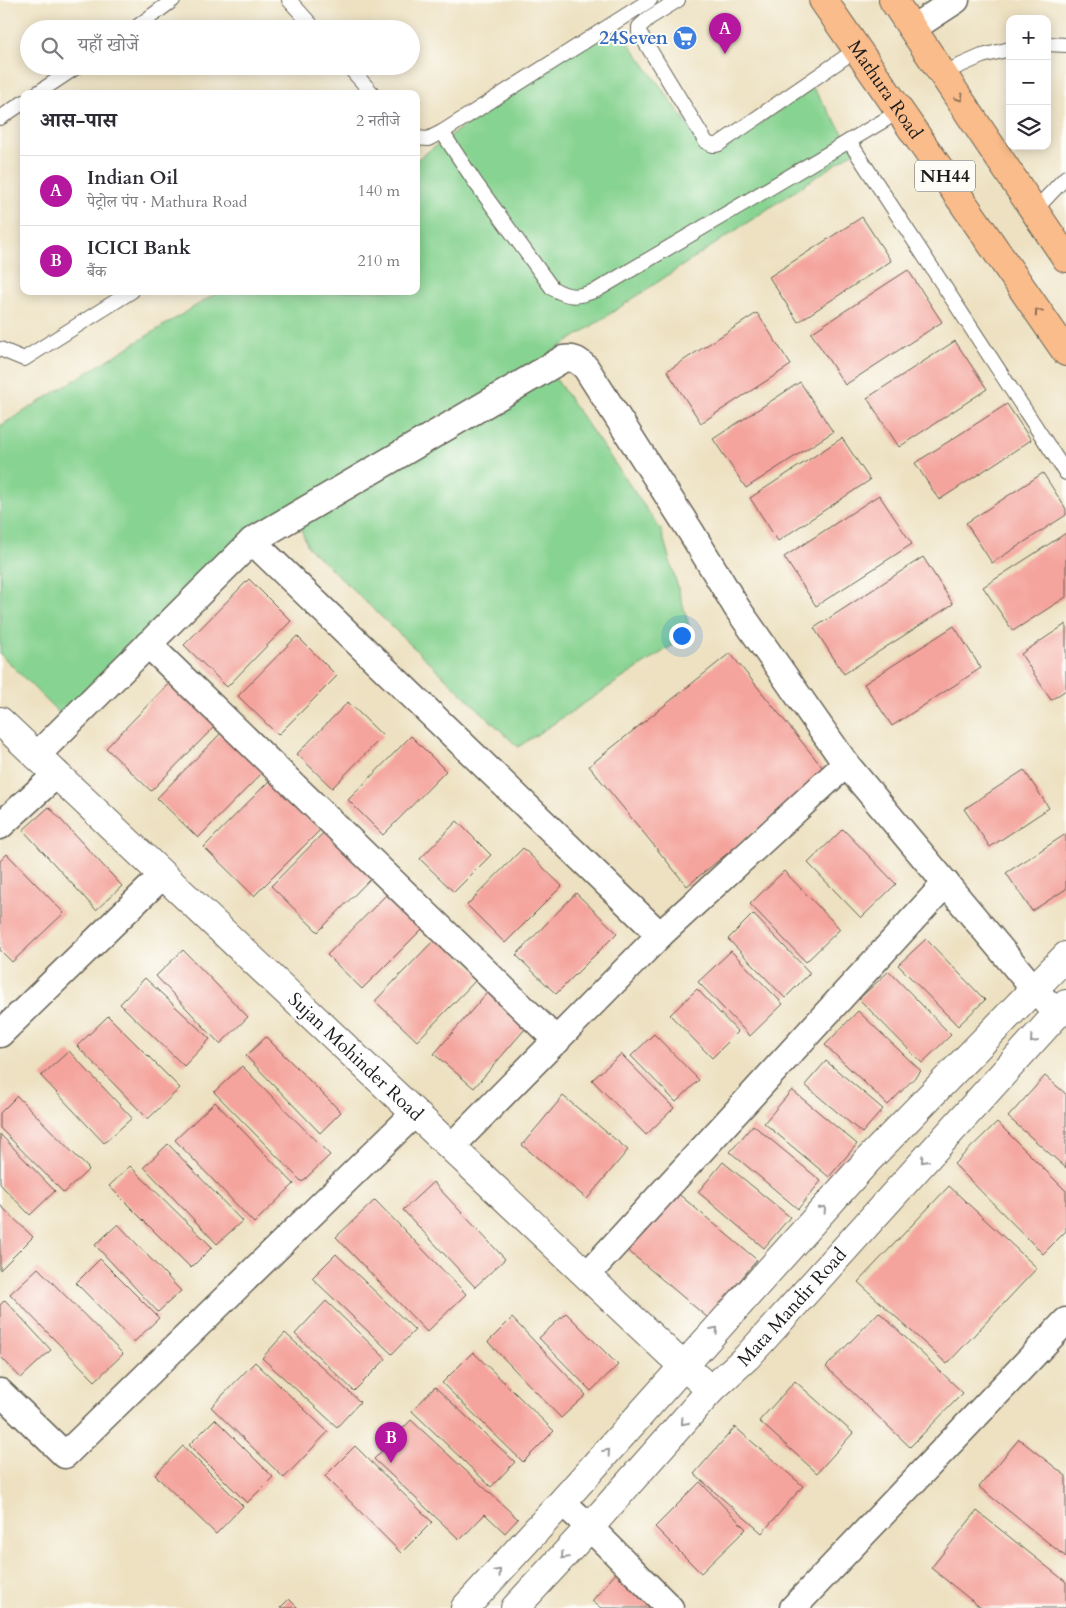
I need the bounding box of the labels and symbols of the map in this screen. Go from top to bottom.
pin: A [709,13,741,54]
place label: 24Seven [599,25,669,51]
supermarket icon: 24Seven [672,25,698,51]
street label: Mathura Road [842,35,928,144]
one-way arrow [954,93,963,102]
road number: NH44 [915,160,975,192]
one-way arrow [1035,308,1044,317]
your location [669,623,695,649]
street label: Sujan Mohinder Road [282,987,429,1127]
one-way arrow [1030,1034,1039,1043]
one-way arrow [921,1155,930,1164]
one-way arrow [818,1206,827,1215]
street label: Mata Mandir Road [731,1242,852,1372]
one-way arrow [709,1327,718,1336]
one-way arrow [681,1416,690,1425]
pin: B [375,1422,407,1463]
one-way arrow [601,1448,610,1457]
one-way arrow [561,1550,570,1559]
one-way arrow [492,1569,501,1578]

